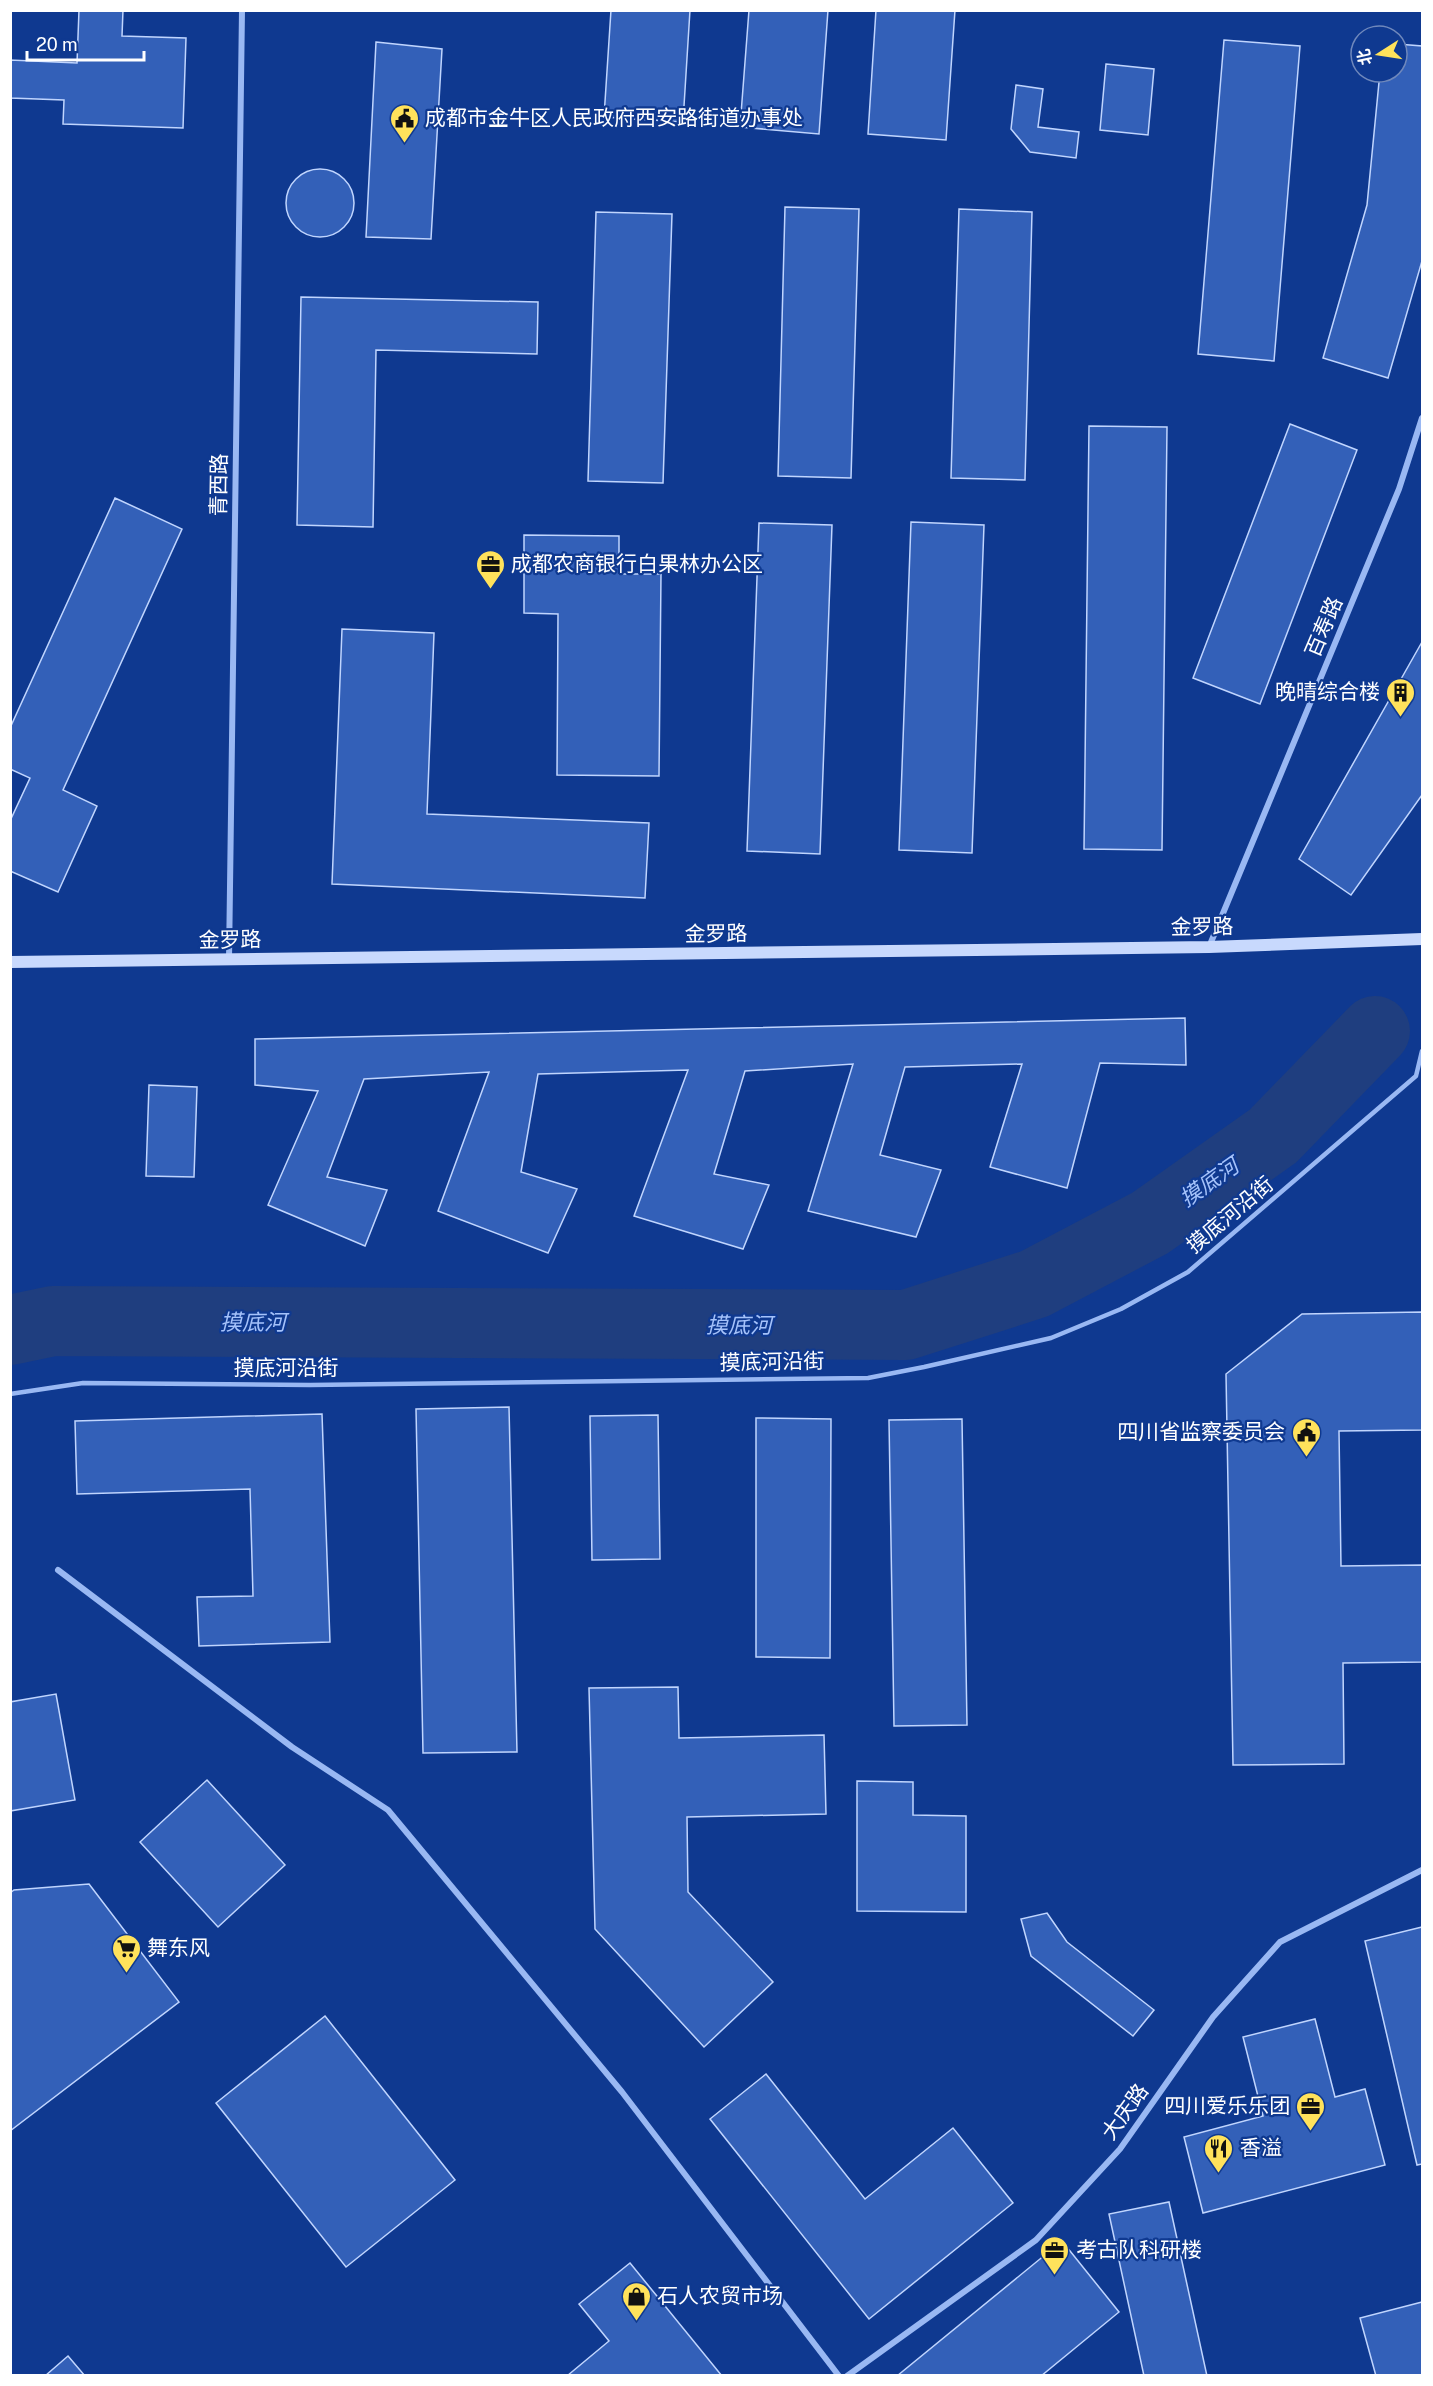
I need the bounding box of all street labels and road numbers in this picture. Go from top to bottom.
street label: 青西路 [205,453,232,517]
street label: 百寿路 [1300,593,1347,661]
street label: 金罗路 [1170,913,1234,940]
street label: 金罗路 [684,920,748,947]
street label: 金罗路 [198,926,262,953]
street label: 摸底河沿街 [1181,1171,1278,1258]
street label: 摸底河沿街 [719,1348,825,1375]
street label: 摸底河沿街 [234,1355,339,1380]
street label: 大庆路 [1096,2079,1153,2145]

